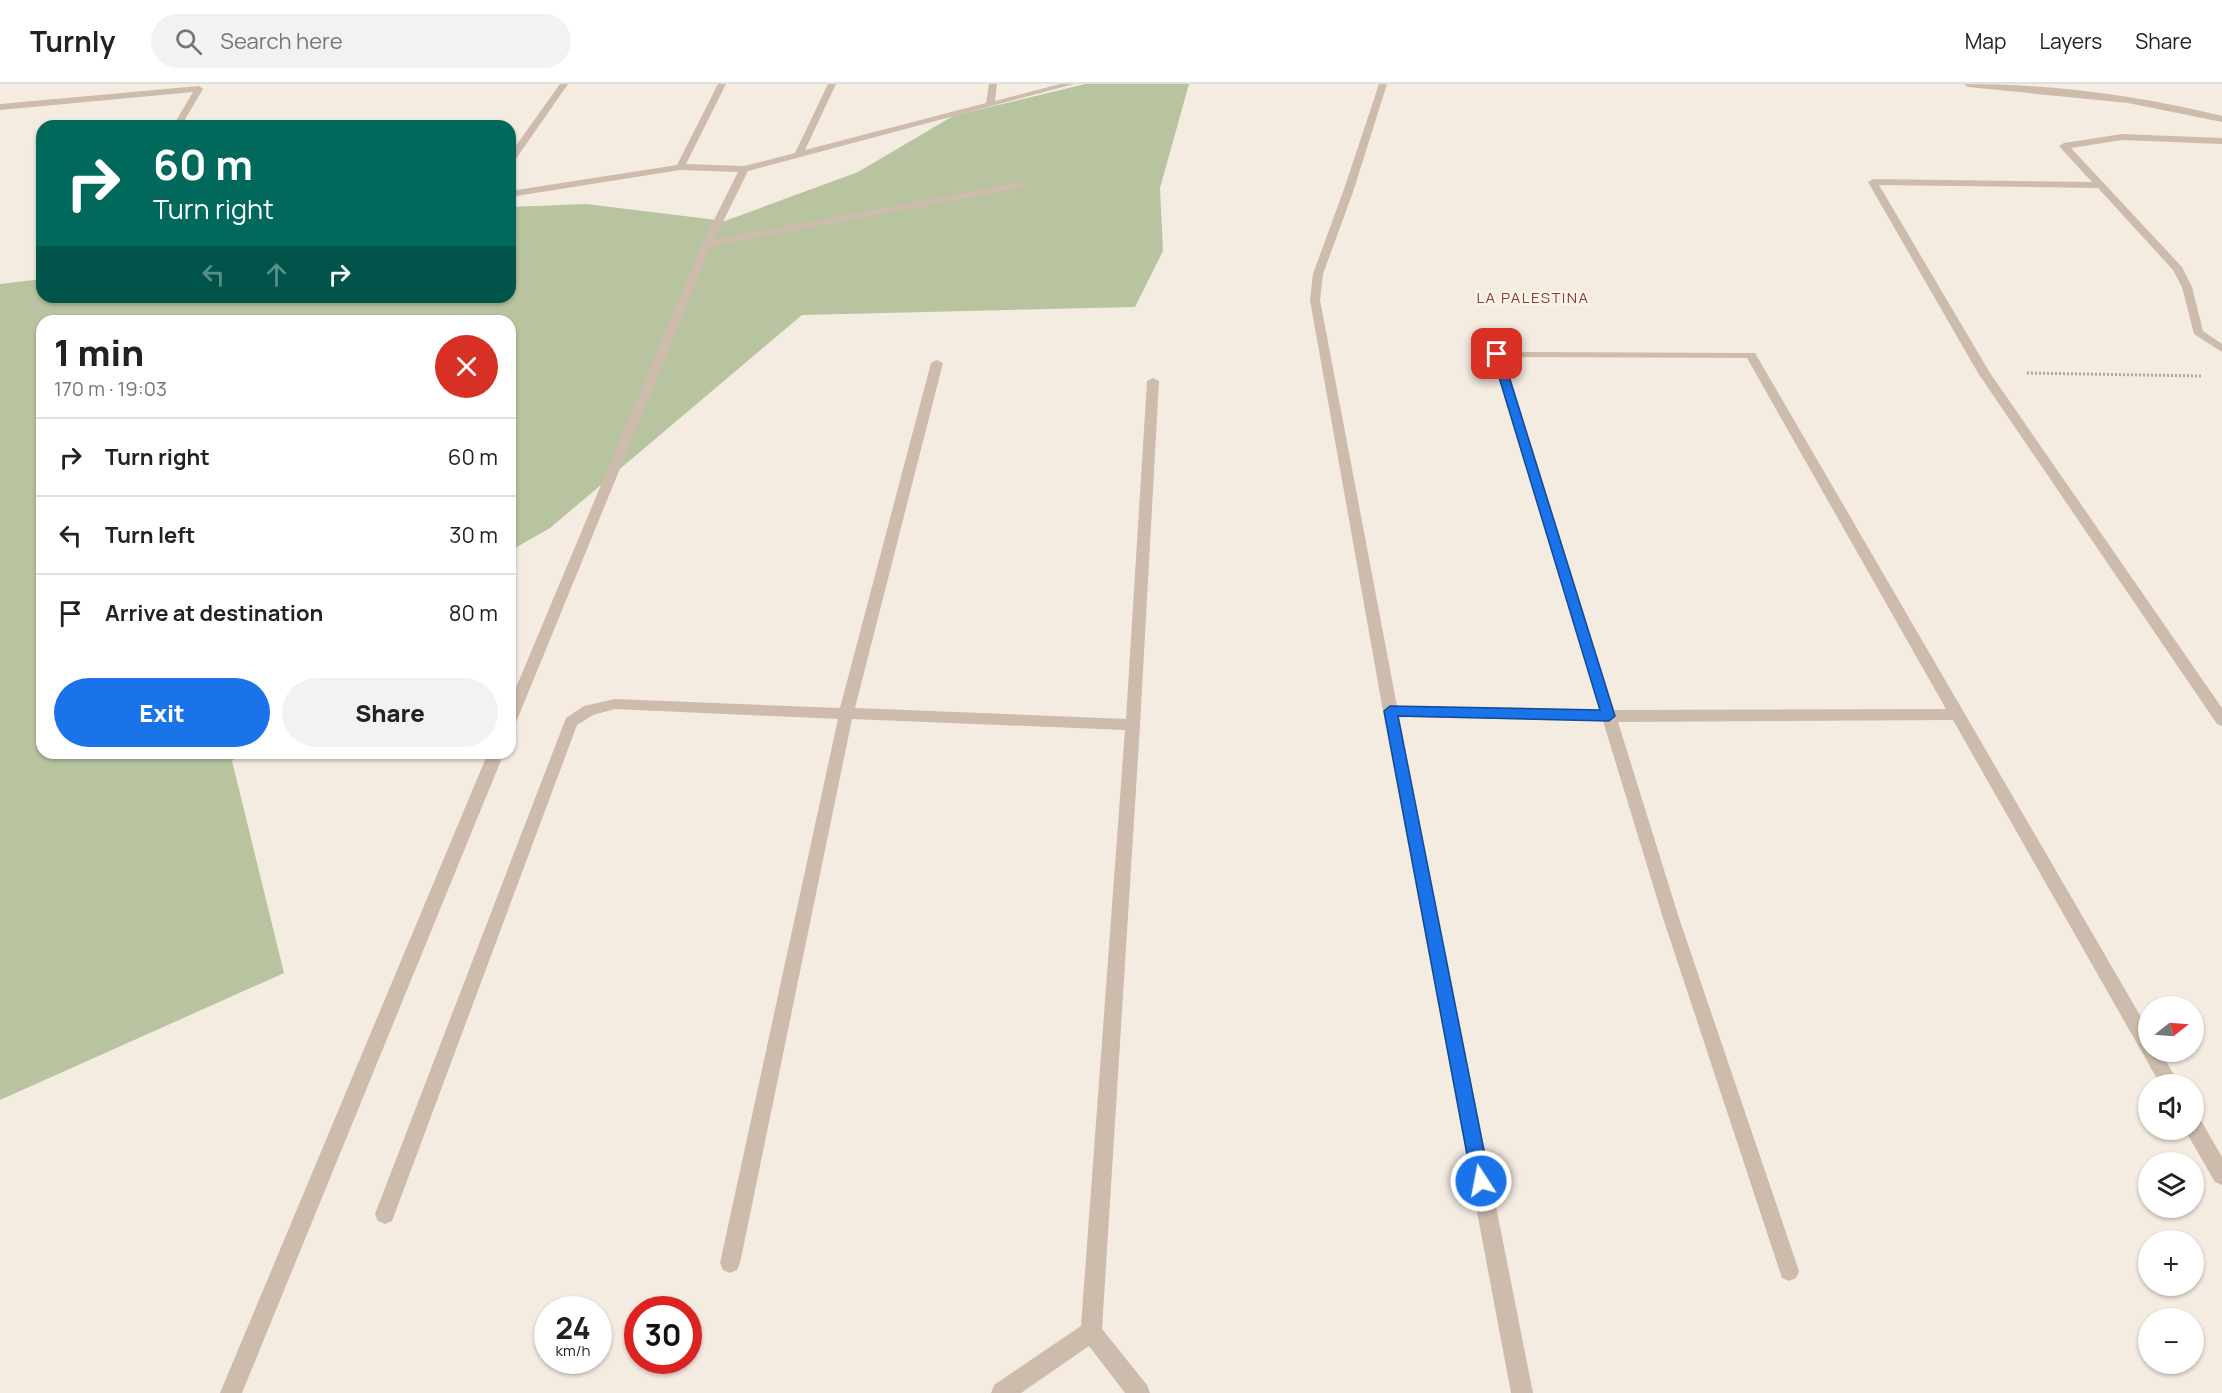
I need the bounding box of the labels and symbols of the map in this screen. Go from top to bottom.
district label: LA PALESTINA [1476,287,1590,308]
pin [1471,328,1522,379]
north arrow [2138,996,2204,1062]
position arrow [1449,1149,1513,1213]
speed limit sign: 30 [624,1296,702,1374]

